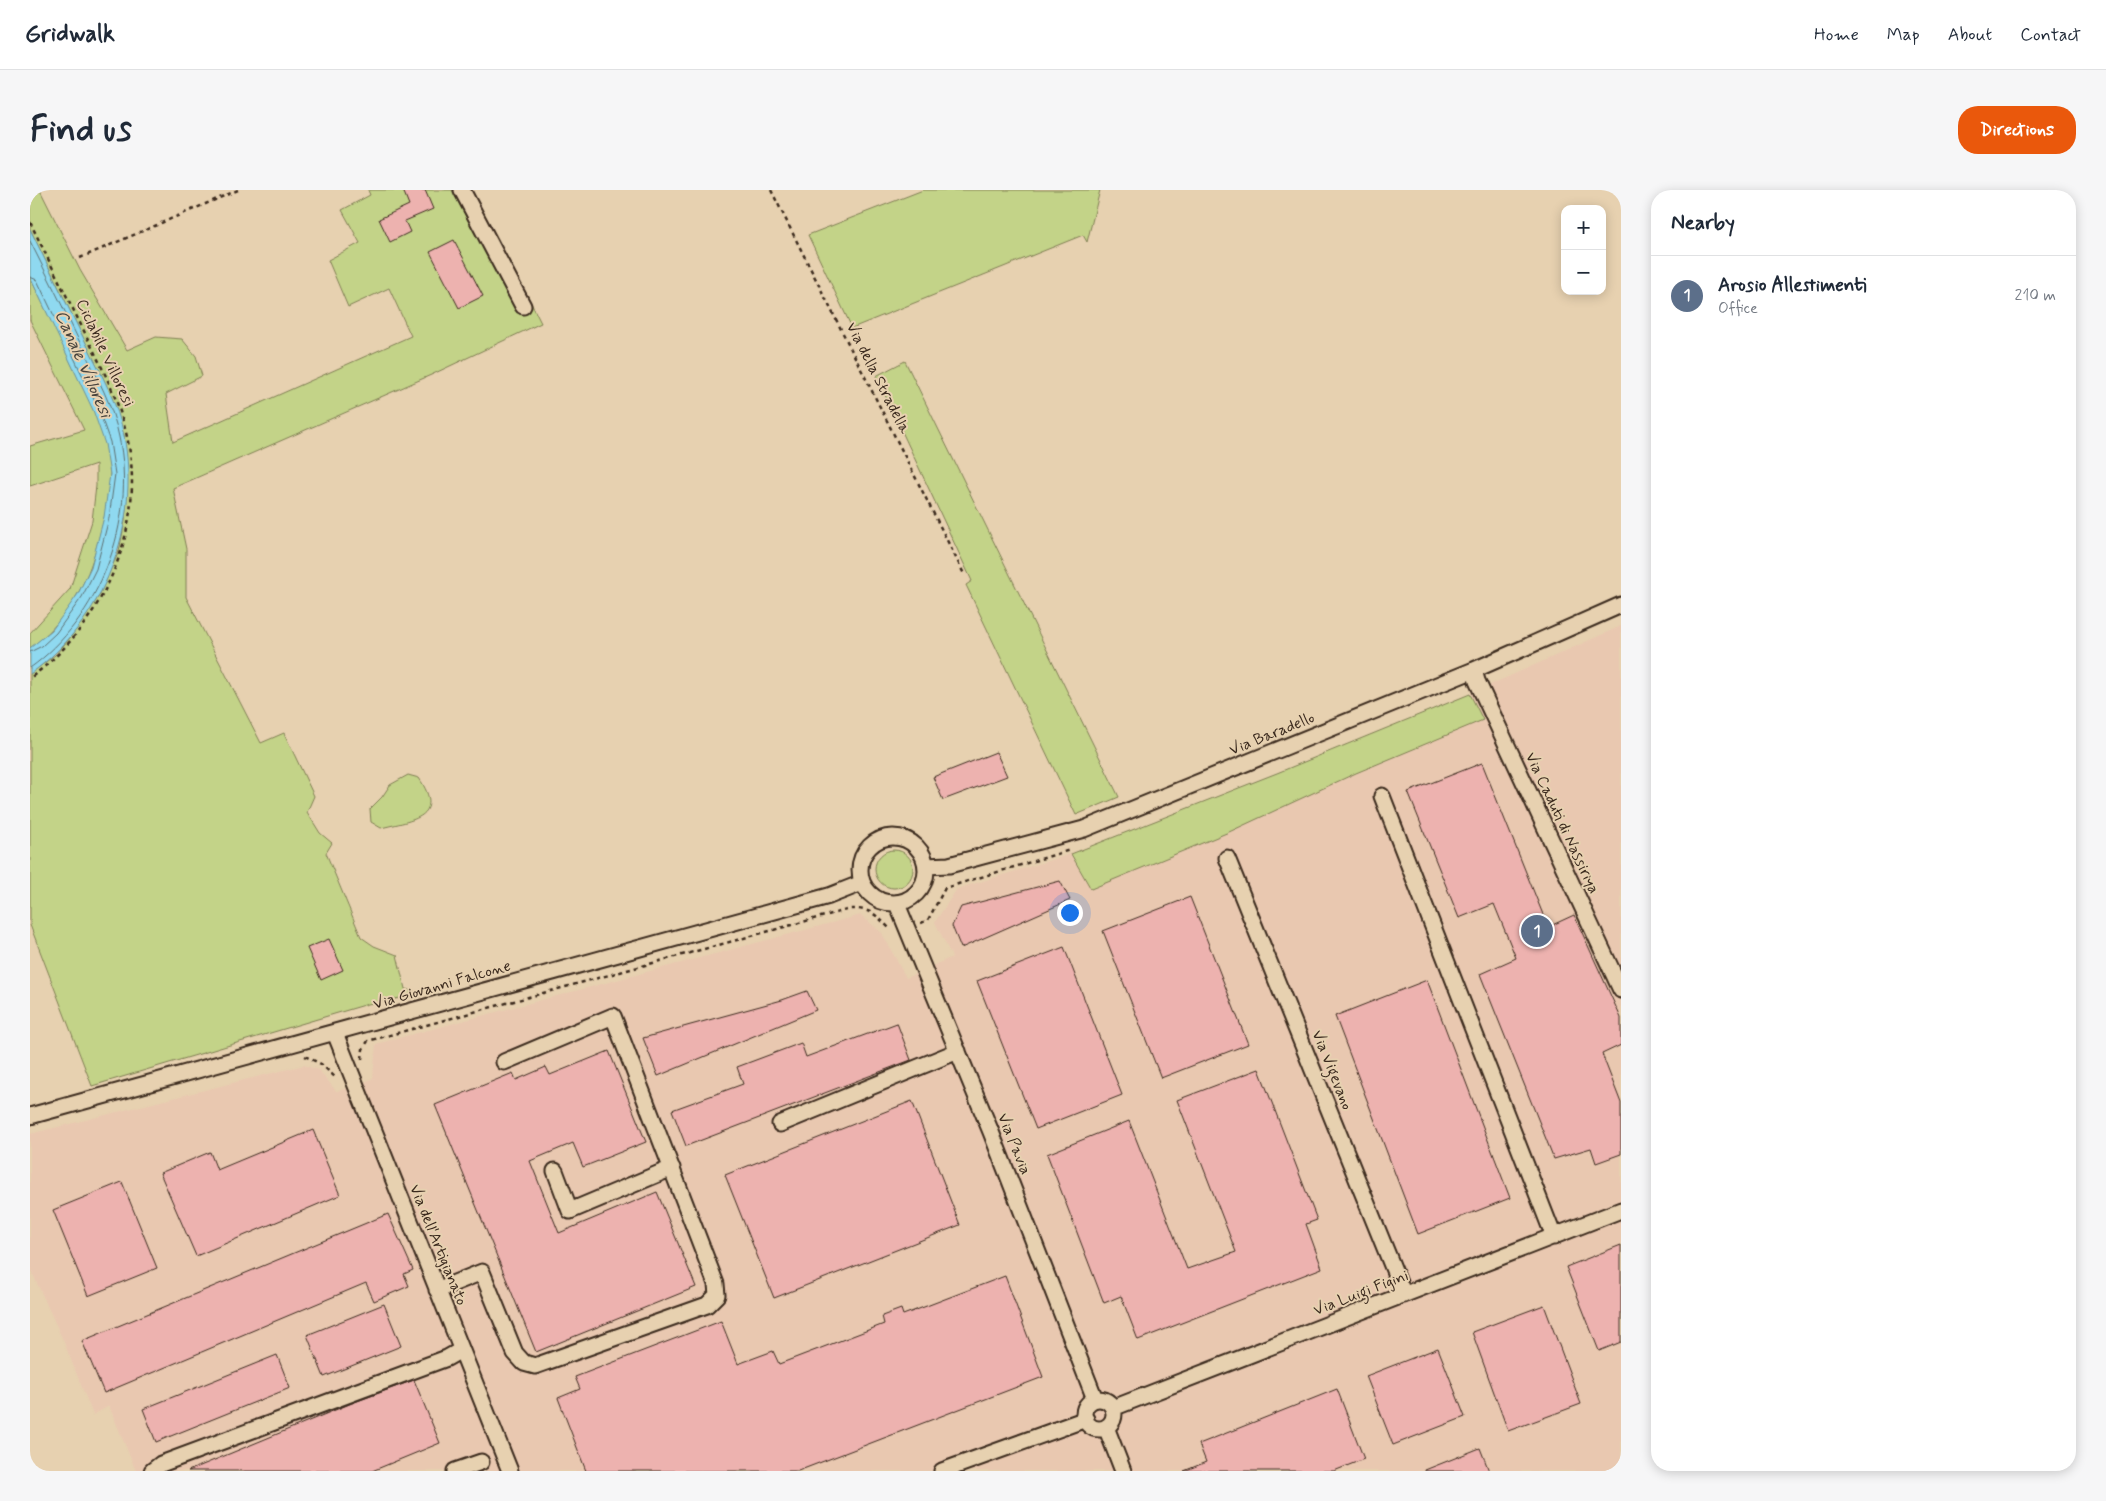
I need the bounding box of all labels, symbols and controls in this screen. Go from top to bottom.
text: Gridwalk [25,19,115,50]
text: Home [1814,23,1859,47]
text: Map [1887,23,1920,47]
text: About [1948,23,1992,47]
text: Contact [2020,23,2081,47]
button: Directions [1958,106,2076,154]
text: Find us [30,107,132,153]
map controls [1561,205,1606,295]
button: + [1561,205,1606,250]
text: Nearby [1671,209,1735,237]
button: − [1561,250,1606,295]
text: Arosio Allestimenti [1718,273,1867,298]
text: 1 [1683,285,1691,306]
text: 210 m [2015,285,2056,306]
street label: Ciclabile Villoresi [71,296,139,410]
text: Office [1718,298,1758,319]
water label: Canale Villoresi [49,306,118,423]
street label: Via della Stradella [841,319,915,438]
street label: Via Baradello [1226,707,1318,761]
street label: Via Caduti di Nassiriya [1520,749,1604,897]
your location [1057,900,1083,926]
pin: 1 [1521,912,1553,950]
street label: Via Giovanni Falcone [371,955,513,1015]
street label: Via Vigevano [1306,1027,1358,1113]
street label: Via Pavia [992,1110,1036,1178]
street label: Via dell'Artigianato [404,1181,472,1309]
street label: Via Luigi Figini [1310,1265,1412,1322]

